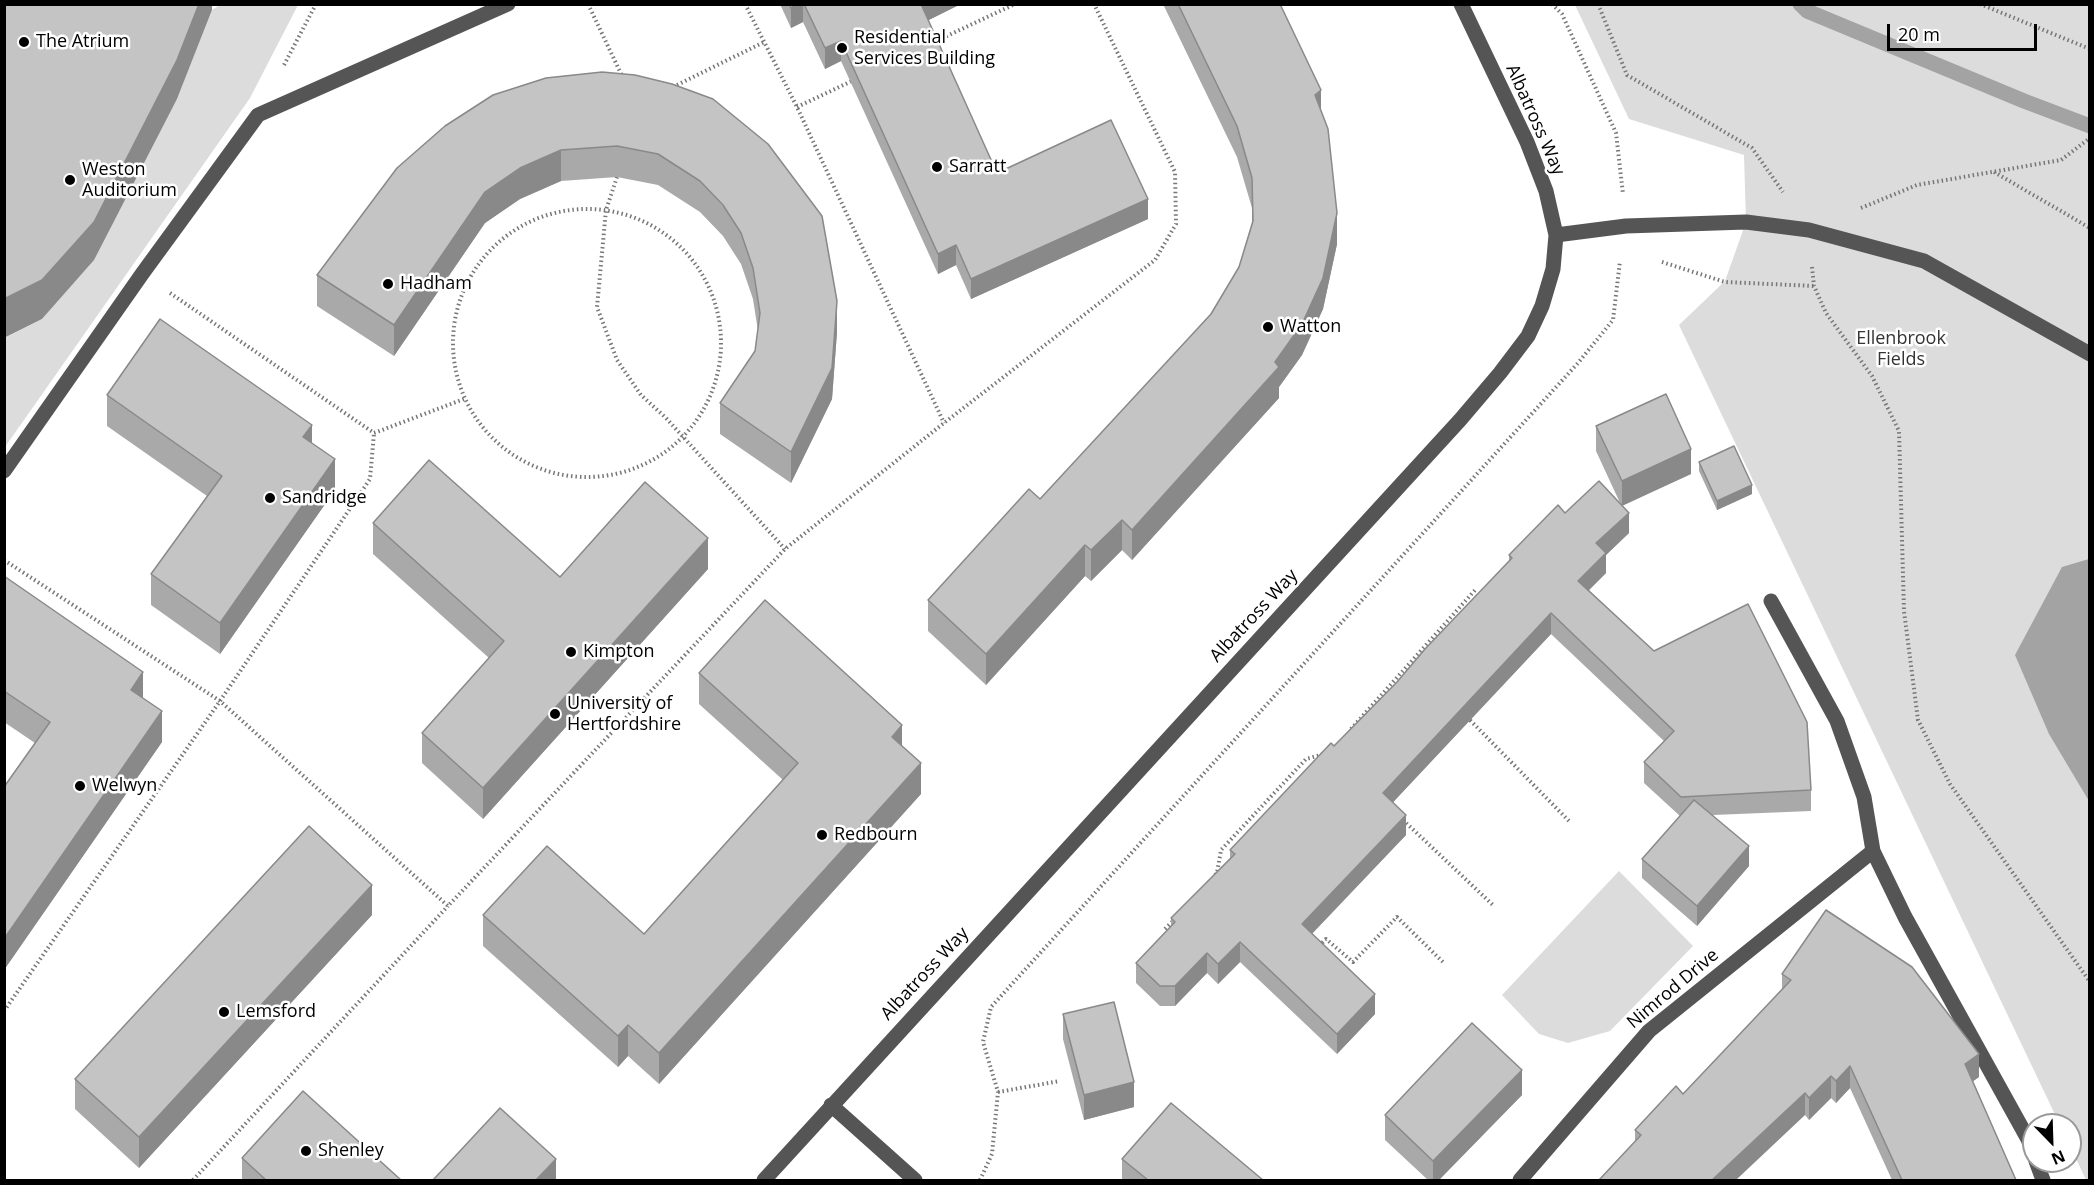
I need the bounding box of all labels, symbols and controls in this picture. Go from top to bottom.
scale bar [1890,12,2040,50]
text: 20 m [1898,22,1940,46]
place label: Residential Services Building [854,27,995,70]
place label: The Atrium [36,31,129,53]
marker: The Atrium [17,35,31,49]
marker: Residential Services Building [835,41,849,55]
street label: Albatross Way [1501,61,1569,179]
place label: Sarratt [949,156,1006,178]
place label: Weston Auditorium [82,159,177,201]
marker: Sarratt [930,160,944,174]
marker: Weston Auditorium [63,173,77,187]
place label: Hadham [400,273,472,295]
marker: Hadham [381,277,395,291]
place label: Watton [1280,316,1341,338]
marker: Watton [1261,320,1275,334]
park label: Ellenbrook Fields [1856,328,1946,370]
place label: Sandridge [282,487,367,509]
marker: Sandridge [263,491,277,505]
street label: Albatross Way [1206,565,1302,667]
place label: Kimpton [583,641,655,663]
marker: Kimpton [564,645,578,659]
place label: University of Hertfordshire [567,693,681,736]
marker: University of Hertfordshire [548,707,562,721]
place label: Welwyn [92,775,157,797]
marker: Welwyn [73,779,87,793]
place label: Redbourn [834,824,918,846]
marker: Redbourn [815,828,829,842]
street label: Albatross Way [877,923,973,1025]
street label: Nimrod Drive [1623,945,1723,1033]
place label: Lemsford [236,1001,316,1023]
marker: Lemsford [217,1005,231,1019]
north arrow [2022,1113,2082,1173]
place label: Shenley [318,1140,384,1162]
marker: Shenley [299,1144,313,1158]
text: N [2048,1145,2069,1170]

